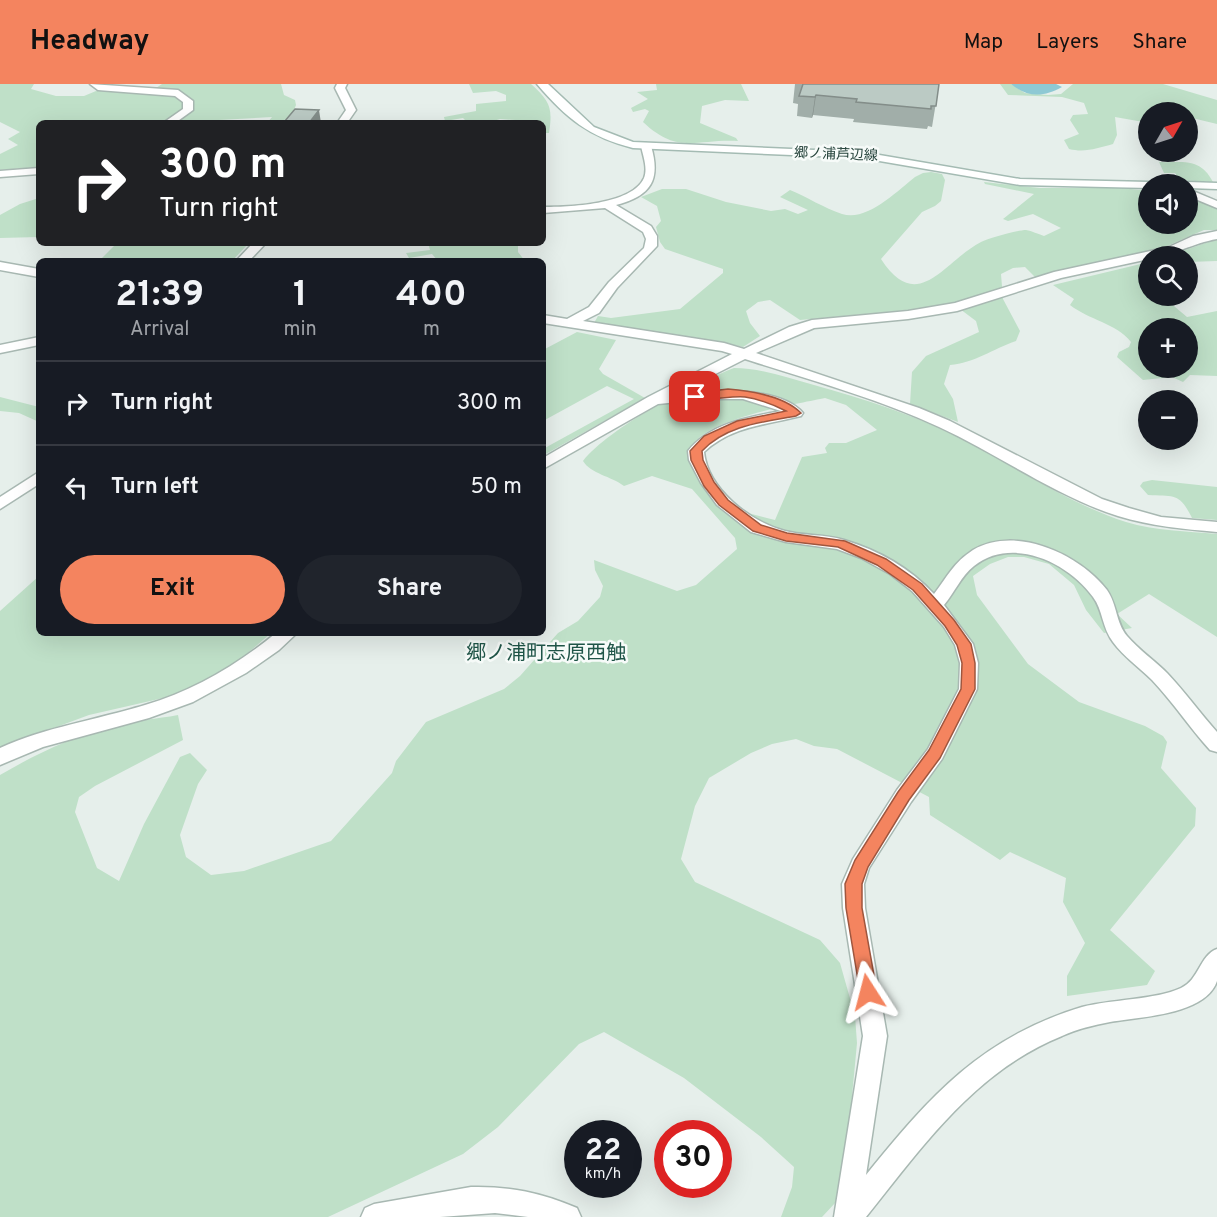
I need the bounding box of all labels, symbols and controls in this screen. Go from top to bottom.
text: Headway [30,24,149,60]
text: Map [964,29,1003,56]
text: Layers [1036,29,1099,56]
text: Share [1132,29,1187,56]
north arrow [1138,102,1198,162]
map controls [1138,102,1198,450]
text: 300 m [159,140,286,193]
icon: right [60,144,138,222]
street label: 郷ノ浦芦辺線 [794,145,878,165]
button: sound [1138,174,1198,234]
text: Turn right [159,192,278,226]
button: search [1138,246,1198,306]
text: 21:39 [115,273,204,319]
text: 1 [293,273,307,319]
text: 400 [396,273,467,319]
text: Arrival [130,317,190,343]
text: min [283,317,317,343]
text: m [423,317,440,343]
button: + [1138,318,1198,378]
pin [669,371,720,422]
icon: arrive [678,380,711,413]
icon: right [60,387,93,420]
text: Turn right [111,390,213,417]
text: 300 m [457,390,522,417]
button: − [1138,390,1198,450]
icon: left [60,471,93,504]
text: Turn left [111,474,199,501]
text: 50 m [470,474,522,501]
button: Exit [60,555,285,624]
button: Share [297,555,522,624]
district label: 郷ノ浦町志原西触 [466,641,626,667]
position arrow [836,960,900,1024]
speed limit sign: 30 [654,1120,732,1198]
text: 22 [585,1133,621,1170]
text: km/h [585,1165,621,1184]

